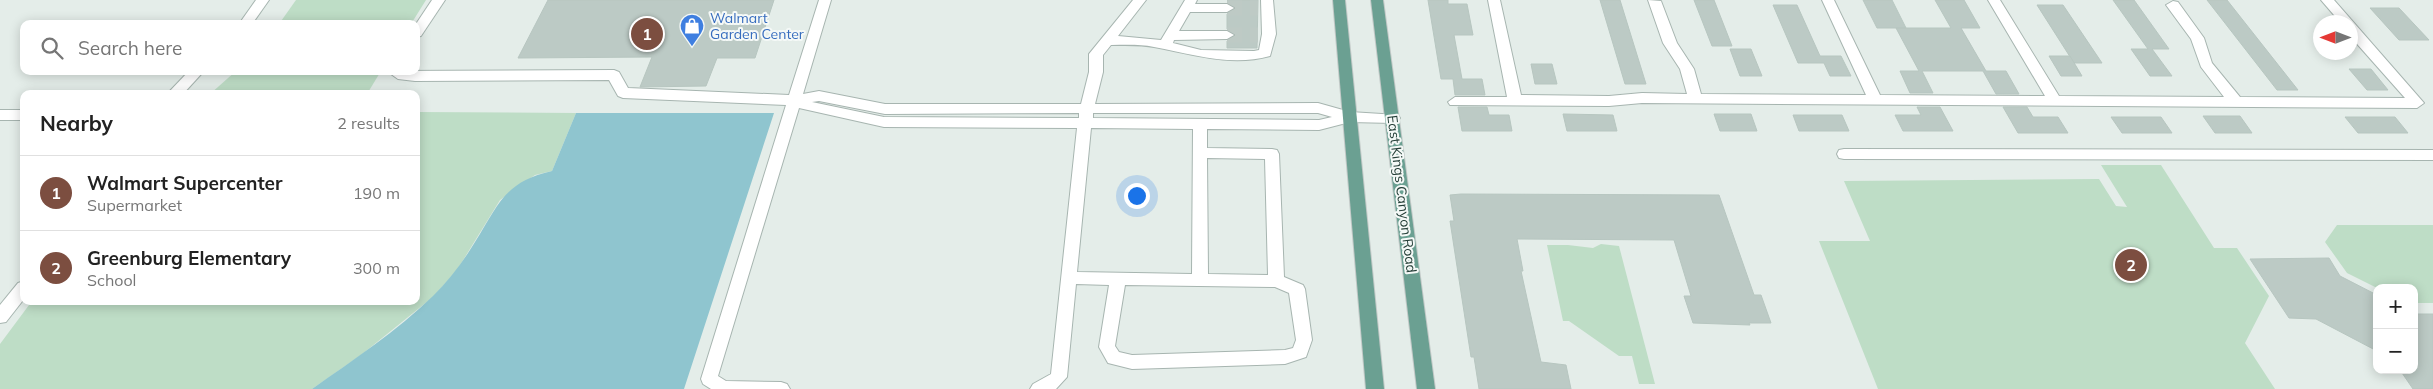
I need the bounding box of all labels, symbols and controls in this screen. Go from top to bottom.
place label: Walmart Garden Center [710,9,805,43]
shop icon: Walmart Garden Center [679,13,705,47]
pin: 1 [631,15,663,53]
north arrow [2313,15,2358,60]
search box [20,20,420,75]
icon: search [38,34,66,62]
text: Search here [78,36,182,60]
text: Nearby [40,110,113,136]
text: 2 results [337,113,400,133]
street label: East Kings Canyon Road [1383,114,1421,274]
text: Walmart Supercenter [87,171,283,195]
text: 1 [51,183,61,203]
text: 190 m [353,183,400,203]
your location [1124,183,1150,209]
text: Supermarket [87,195,182,215]
text: Greenburg Elementary [87,246,291,270]
pin: 2 [2115,246,2147,284]
text: 2 [51,258,61,278]
text: 300 m [353,258,400,278]
text: School [87,270,136,290]
map controls [2373,284,2418,374]
button: + [2373,284,2418,329]
button: − [2373,329,2418,374]

